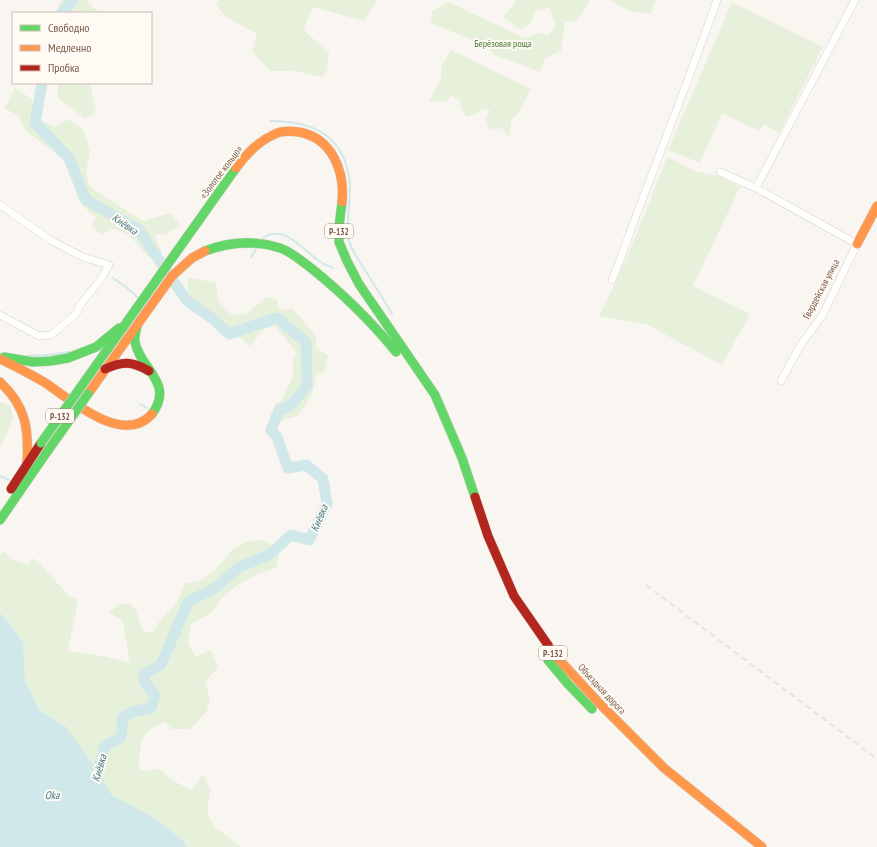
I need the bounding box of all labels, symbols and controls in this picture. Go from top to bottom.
legend [12,12,152,84]
text: Свободно [48,20,90,35]
park label: Берёзовая роща [474,37,532,50]
text: Медленно [48,40,91,55]
text: Пробка [48,60,80,75]
street label: «Золотое кольцо» [197,143,245,201]
water label: Киёвка [110,210,141,238]
road number: Р-132 [325,224,353,238]
street label: Гвардейская улица [800,257,842,321]
road number: Р-132 [46,409,74,423]
water label: Киёвка [307,502,331,534]
road number: Р-132 [539,646,567,660]
street label: Объездная дорога [575,661,629,717]
water label: Киёвка [88,752,110,783]
water label: Oka [45,788,60,802]

